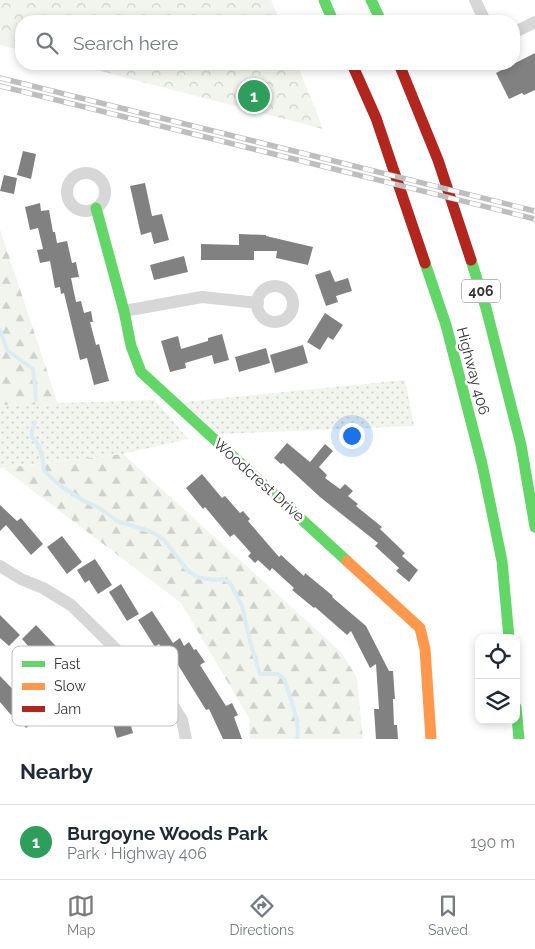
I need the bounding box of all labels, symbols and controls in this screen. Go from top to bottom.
search box [15,15,520,70]
icon: search [33,29,61,57]
text: Search here [73,32,179,54]
pin: 1 [238,77,270,115]
road number: 406 [462,280,500,302]
street label: Highway 406 [453,325,493,417]
your location [339,423,365,449]
street label: Woodcrest Drive [210,435,308,526]
map controls [475,634,520,724]
button: locate [475,634,520,679]
legend [12,646,178,726]
text: Fast [54,656,81,672]
text: Slow [54,678,86,694]
button: layers [475,679,520,724]
text: Jam [54,701,81,717]
text: Nearby [20,759,93,784]
text: Burgoyne Woods Park [67,822,268,844]
text: 1 [32,833,40,852]
text: 190 m [470,833,515,852]
text: Park · Highway 406 [67,844,207,863]
tab: Map [67,892,95,938]
tab: Directions [229,892,294,938]
tab: Saved [428,892,468,938]

